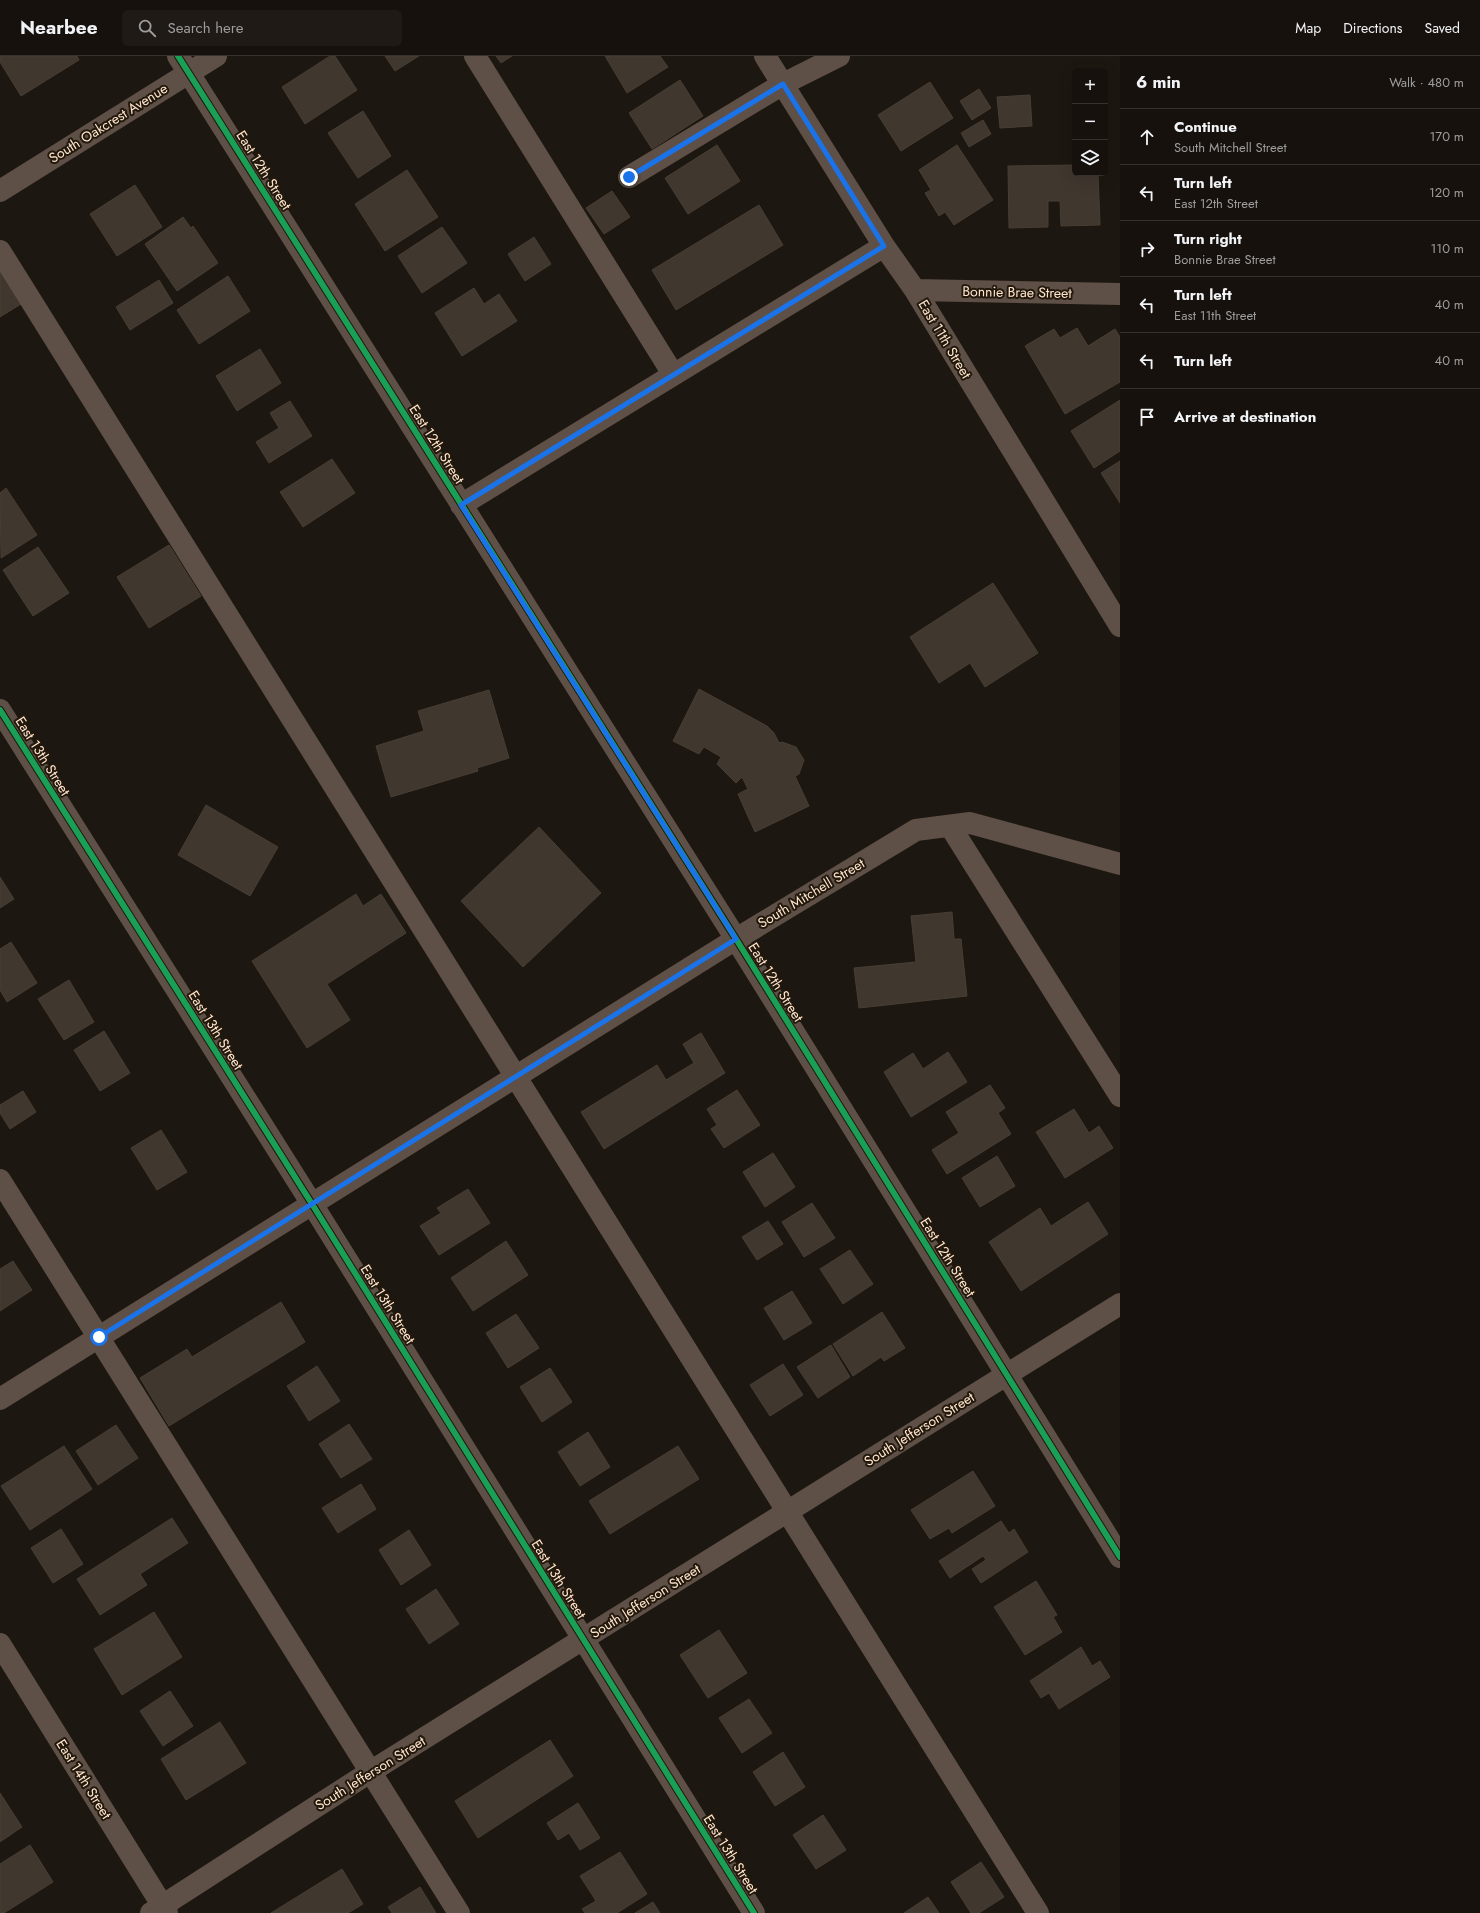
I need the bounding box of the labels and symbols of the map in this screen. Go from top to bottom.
street label: South Oakcrest Avenue [45,78,171,168]
street label: East 12th Street [232,126,297,214]
route end [620,168,638,186]
street label: Bonnie Brae Street [962,281,1072,303]
street label: East 11th Street [914,296,977,383]
street label: East 12th Street [405,400,470,488]
street label: East 13th Street [11,713,76,800]
street label: South Mitchell Street [754,853,869,933]
street label: East 12th Street [744,938,809,1026]
street label: East 13th Street [184,987,249,1074]
street label: East 12th Street [916,1213,981,1301]
street label: East 13th Street [356,1261,421,1348]
route start [90,1328,108,1346]
street label: South Jefferson Street [860,1387,978,1471]
street label: East 13th Street [527,1536,592,1623]
street label: South Jefferson Street [586,1559,704,1643]
street label: South Jefferson Street [311,1731,429,1815]
street label: East 14th Street [52,1735,117,1823]
street label: East 13th Street [699,1811,764,1898]

